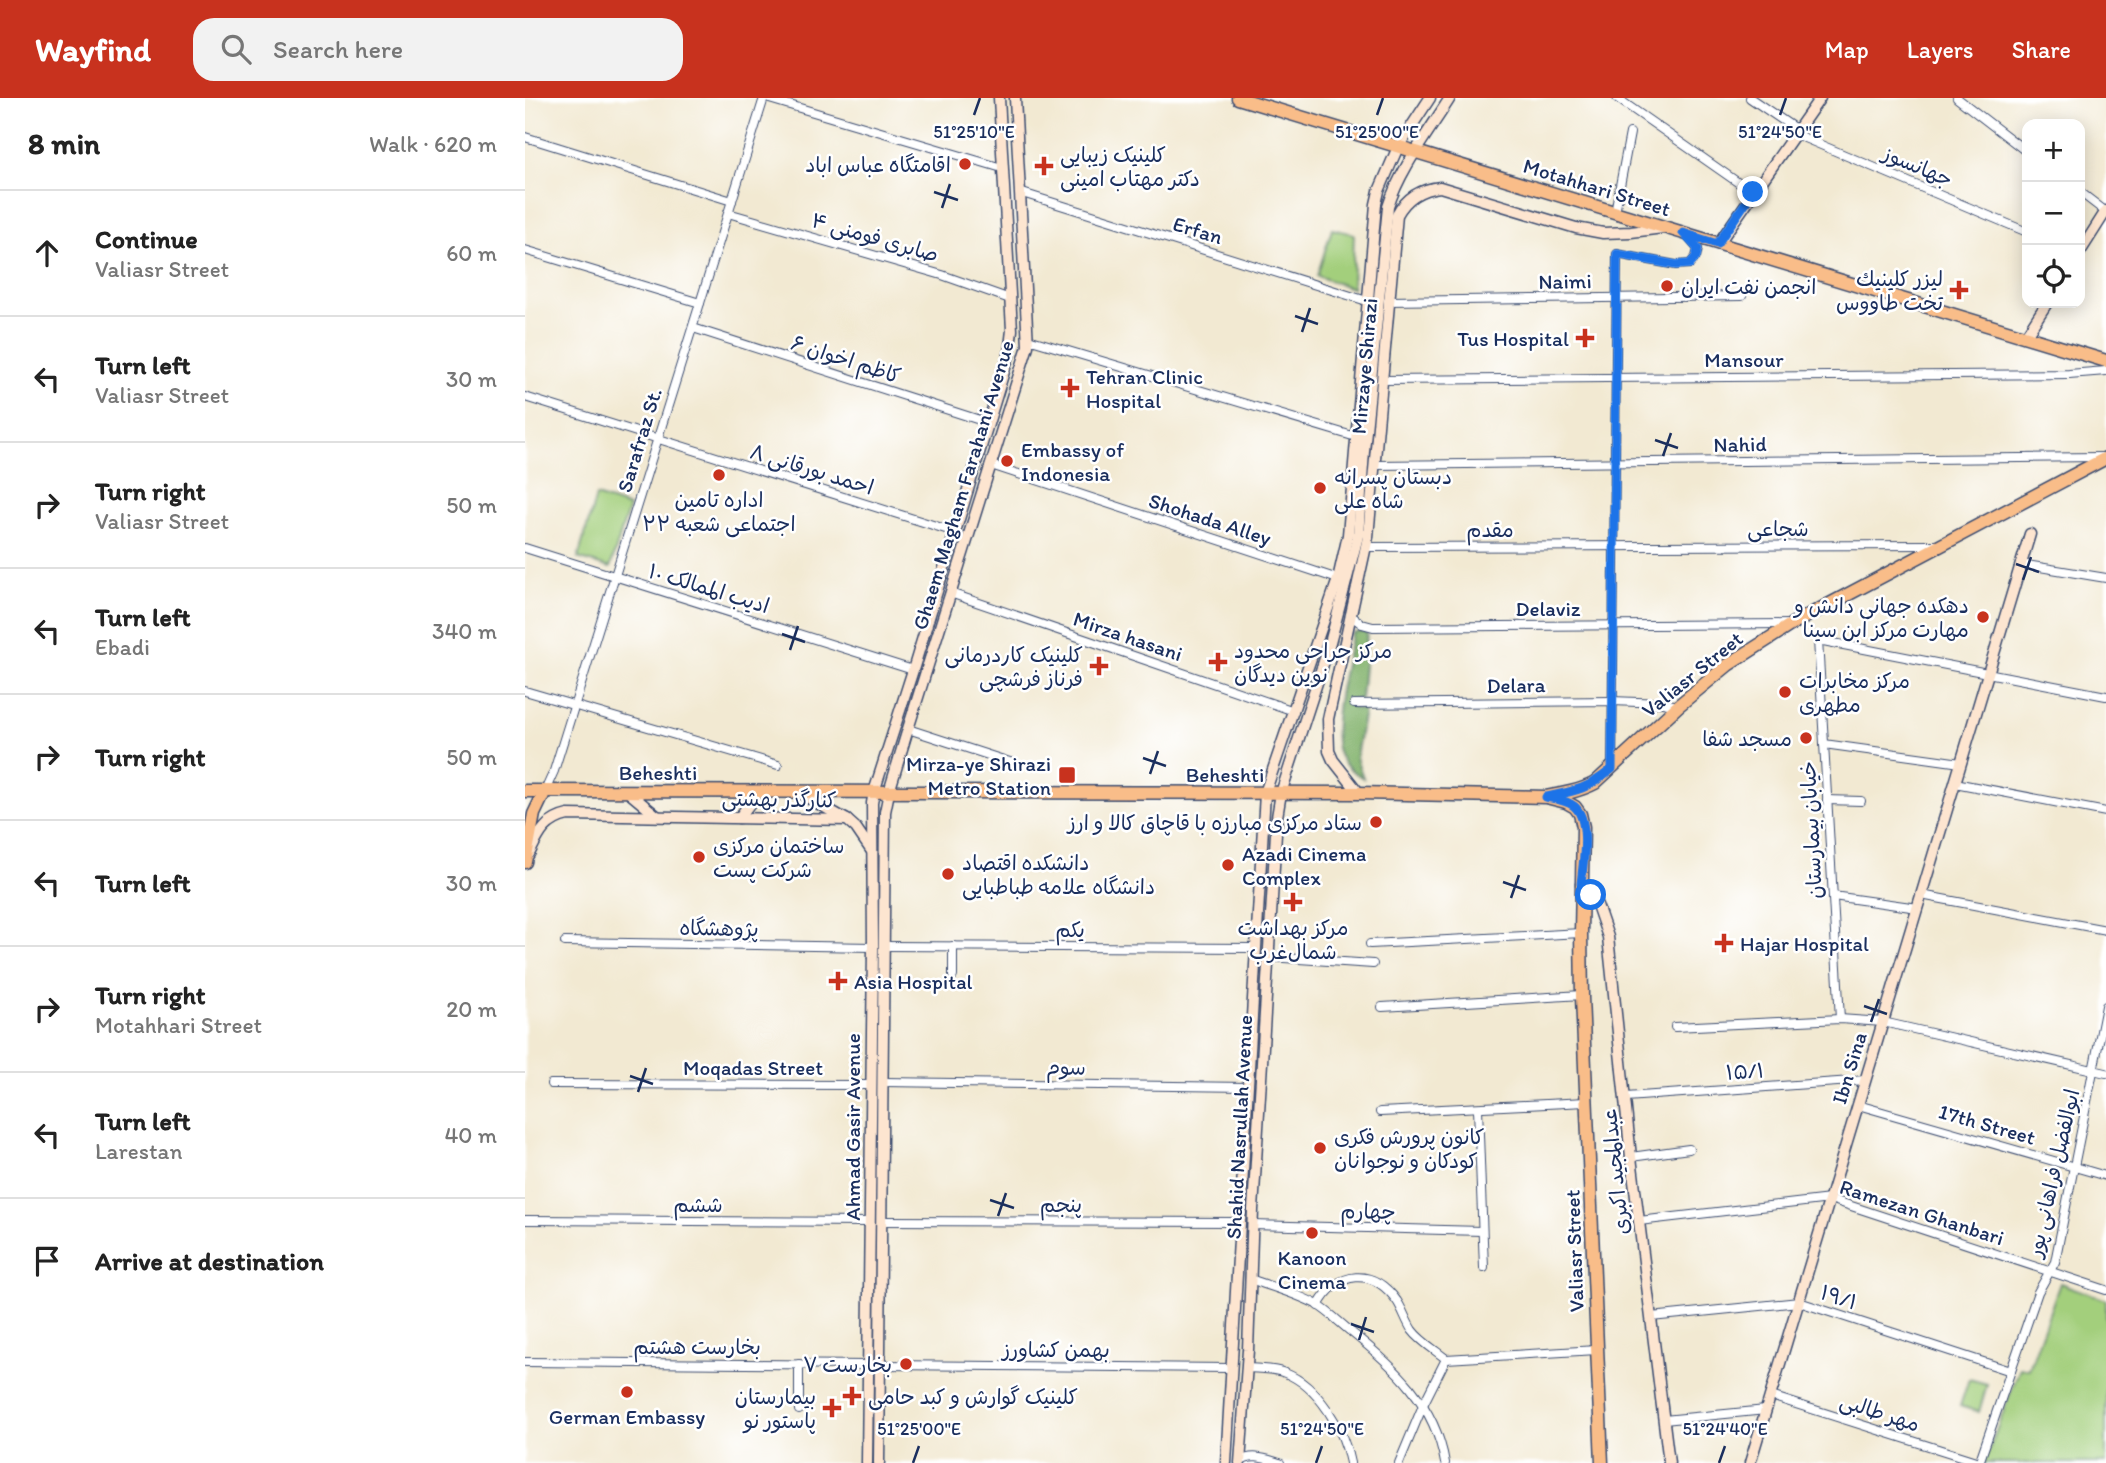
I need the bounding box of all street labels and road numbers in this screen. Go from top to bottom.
street label: جهانسوز [1877,139,1957,193]
street label: Motahhari Street [1520,153,1674,221]
street label: صابری فومنی ۴ [808,207,941,269]
street label: Erfan [1170,211,1226,249]
street label: Naimi [1538,268,1592,294]
street label: Mirzaye Shirazi [1346,297,1382,435]
street label: کاظم اخوان ۶ [787,330,904,392]
street label: Ghaem Magham Farahani Avenue [907,337,1019,633]
street label: Mansour [1704,347,1784,372]
street label: Sarafraz St. [611,385,667,495]
street label: Nahid [1713,431,1767,457]
street label: احمد بورقانی ۸ [747,438,877,502]
street label: Shohada Alley [1146,487,1274,551]
street label: شجاعی [1747,516,1809,543]
street label: مقدم [1466,517,1514,546]
street label: ادیب الممالک ۱۰ [645,558,772,619]
street label: Delaviz [1516,596,1581,621]
street label: Mirza hasani [1070,606,1186,666]
street label: Valiasr Street [1637,626,1748,722]
street label: Delara [1486,672,1546,698]
street label: Beheshti [619,760,697,785]
street label: خیابان بیمارستان [1795,760,1828,900]
street label: Beheshti [1186,762,1264,787]
street label: کنارگذر بهشتی [721,786,837,814]
street label: پژوهشگاه [679,915,759,942]
street label: یکم [1055,917,1085,946]
street label: Shahid Nasrullah Avenue [1221,1014,1257,1240]
street label: Ibn Sina [1826,1029,1872,1107]
street label: Ahmad Gasir Avenue [840,1033,865,1221]
street label: سوم [1046,1054,1086,1084]
street label: Moqadas Street [683,1055,823,1080]
street label: ۱۵/۱ [1725,1057,1765,1085]
street label: ابوالفضل فراهانی پور [2021,1087,2086,1262]
street label: 17th Street [1936,1098,2038,1150]
street label: عبدالمجید اکبری [1596,1108,1635,1236]
street label: Ramezan Ghanbari [1837,1174,2007,1250]
street label: Valiasr Street [1559,1189,1589,1313]
street label: ششم [673,1192,723,1221]
street label: پنجم [1040,1192,1082,1221]
street label: چهارم [1340,1198,1396,1228]
street label: ۱۹/۱ [1817,1279,1861,1315]
street label: بخارست هشتم [633,1334,761,1363]
street label: بهمن کشاورز [1000,1337,1110,1363]
street label: مهر طالبی [1836,1387,1923,1439]

